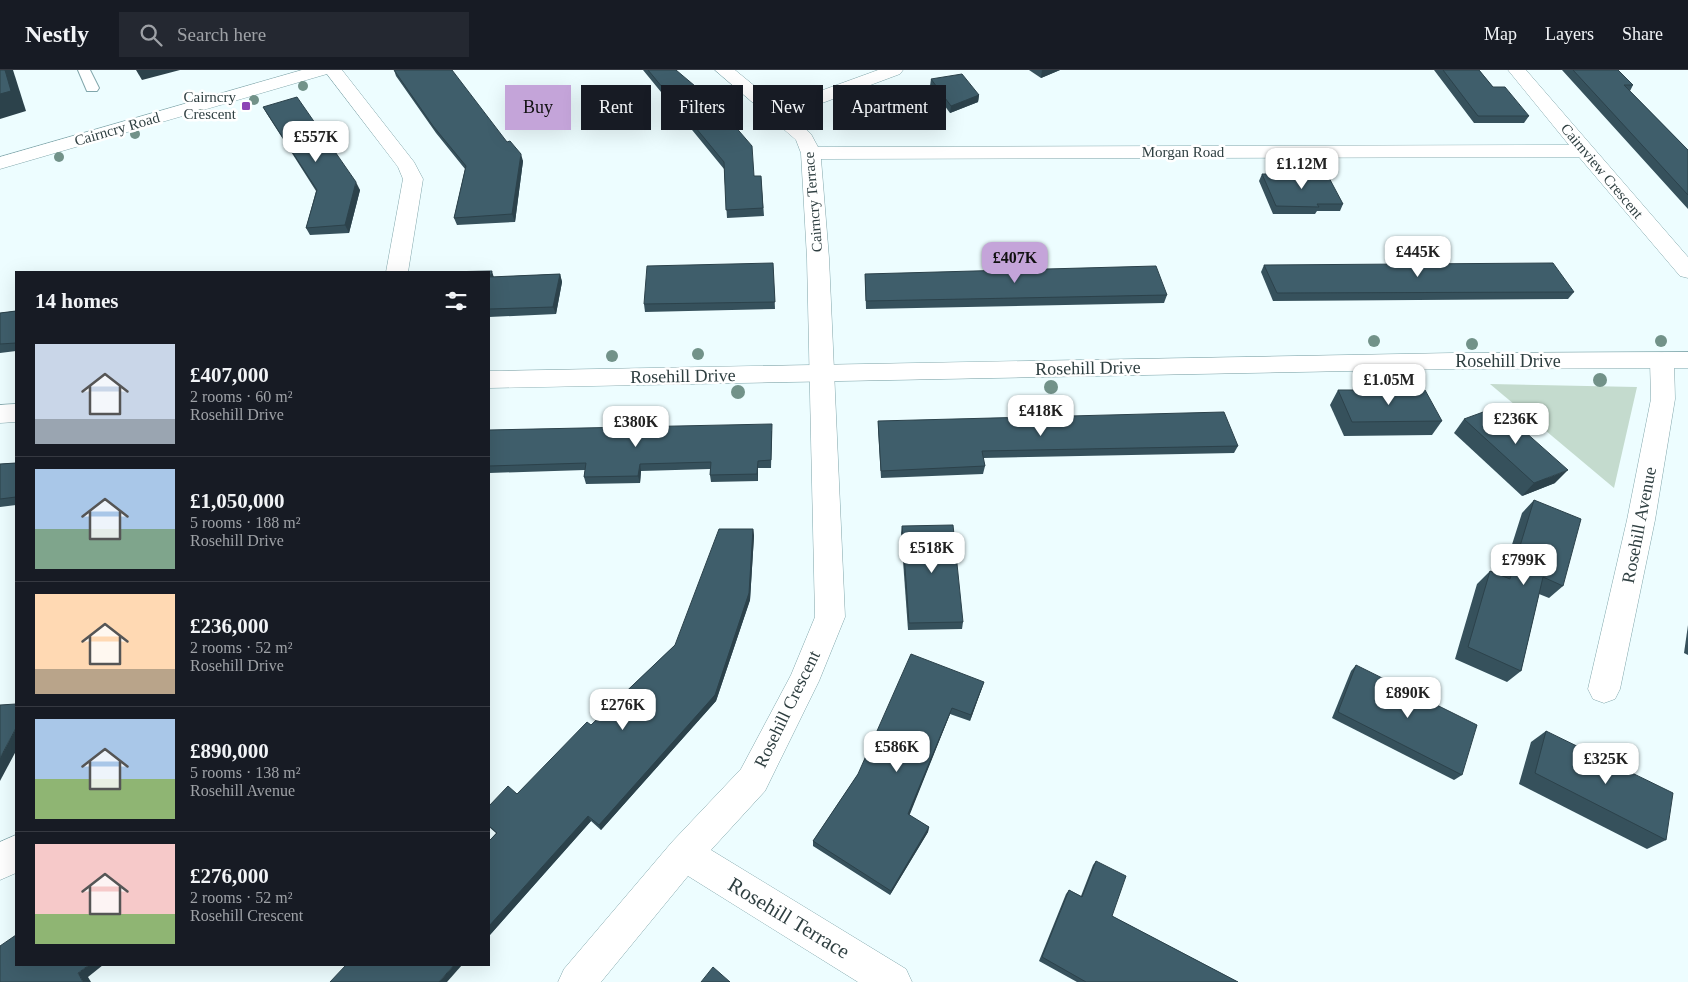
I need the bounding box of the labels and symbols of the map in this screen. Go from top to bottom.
place label: Cairncry Crescent [184,89,237,122]
marker: Cairncry Crescent [240,100,252,112]
street label: Cairncry Road [73,109,162,149]
street label: Cairnview Crescent [1558,120,1647,222]
pin: £557K [281,121,351,163]
street label: Morgan Road [1142,144,1225,160]
pin: £1.12M [1261,148,1343,190]
street label: Cairncry Terrace [801,151,825,253]
pin: £445K [1383,236,1453,278]
pin: £407K [980,242,1050,284]
street label: Rosehill Drive [1455,351,1561,371]
street label: Rosehill Drive [1035,357,1141,379]
pin: £1.05M [1348,364,1430,406]
street label: Rosehill Drive [630,365,736,387]
pin: £418K [1006,394,1076,437]
pin: £236K [1481,402,1551,445]
pin: £380K [601,406,671,448]
street label: Rosehill Avenue [1618,465,1660,585]
pin: £518K [897,532,967,574]
pin: £799K [1489,544,1559,586]
street label: Rosehill Crescent [750,647,824,771]
pin: £890K [1373,676,1443,719]
pin: £276K [588,688,658,731]
pin: £586K [862,730,932,773]
pin: £325K [1571,742,1641,785]
street label: Rosehill Terrace [724,872,854,964]

